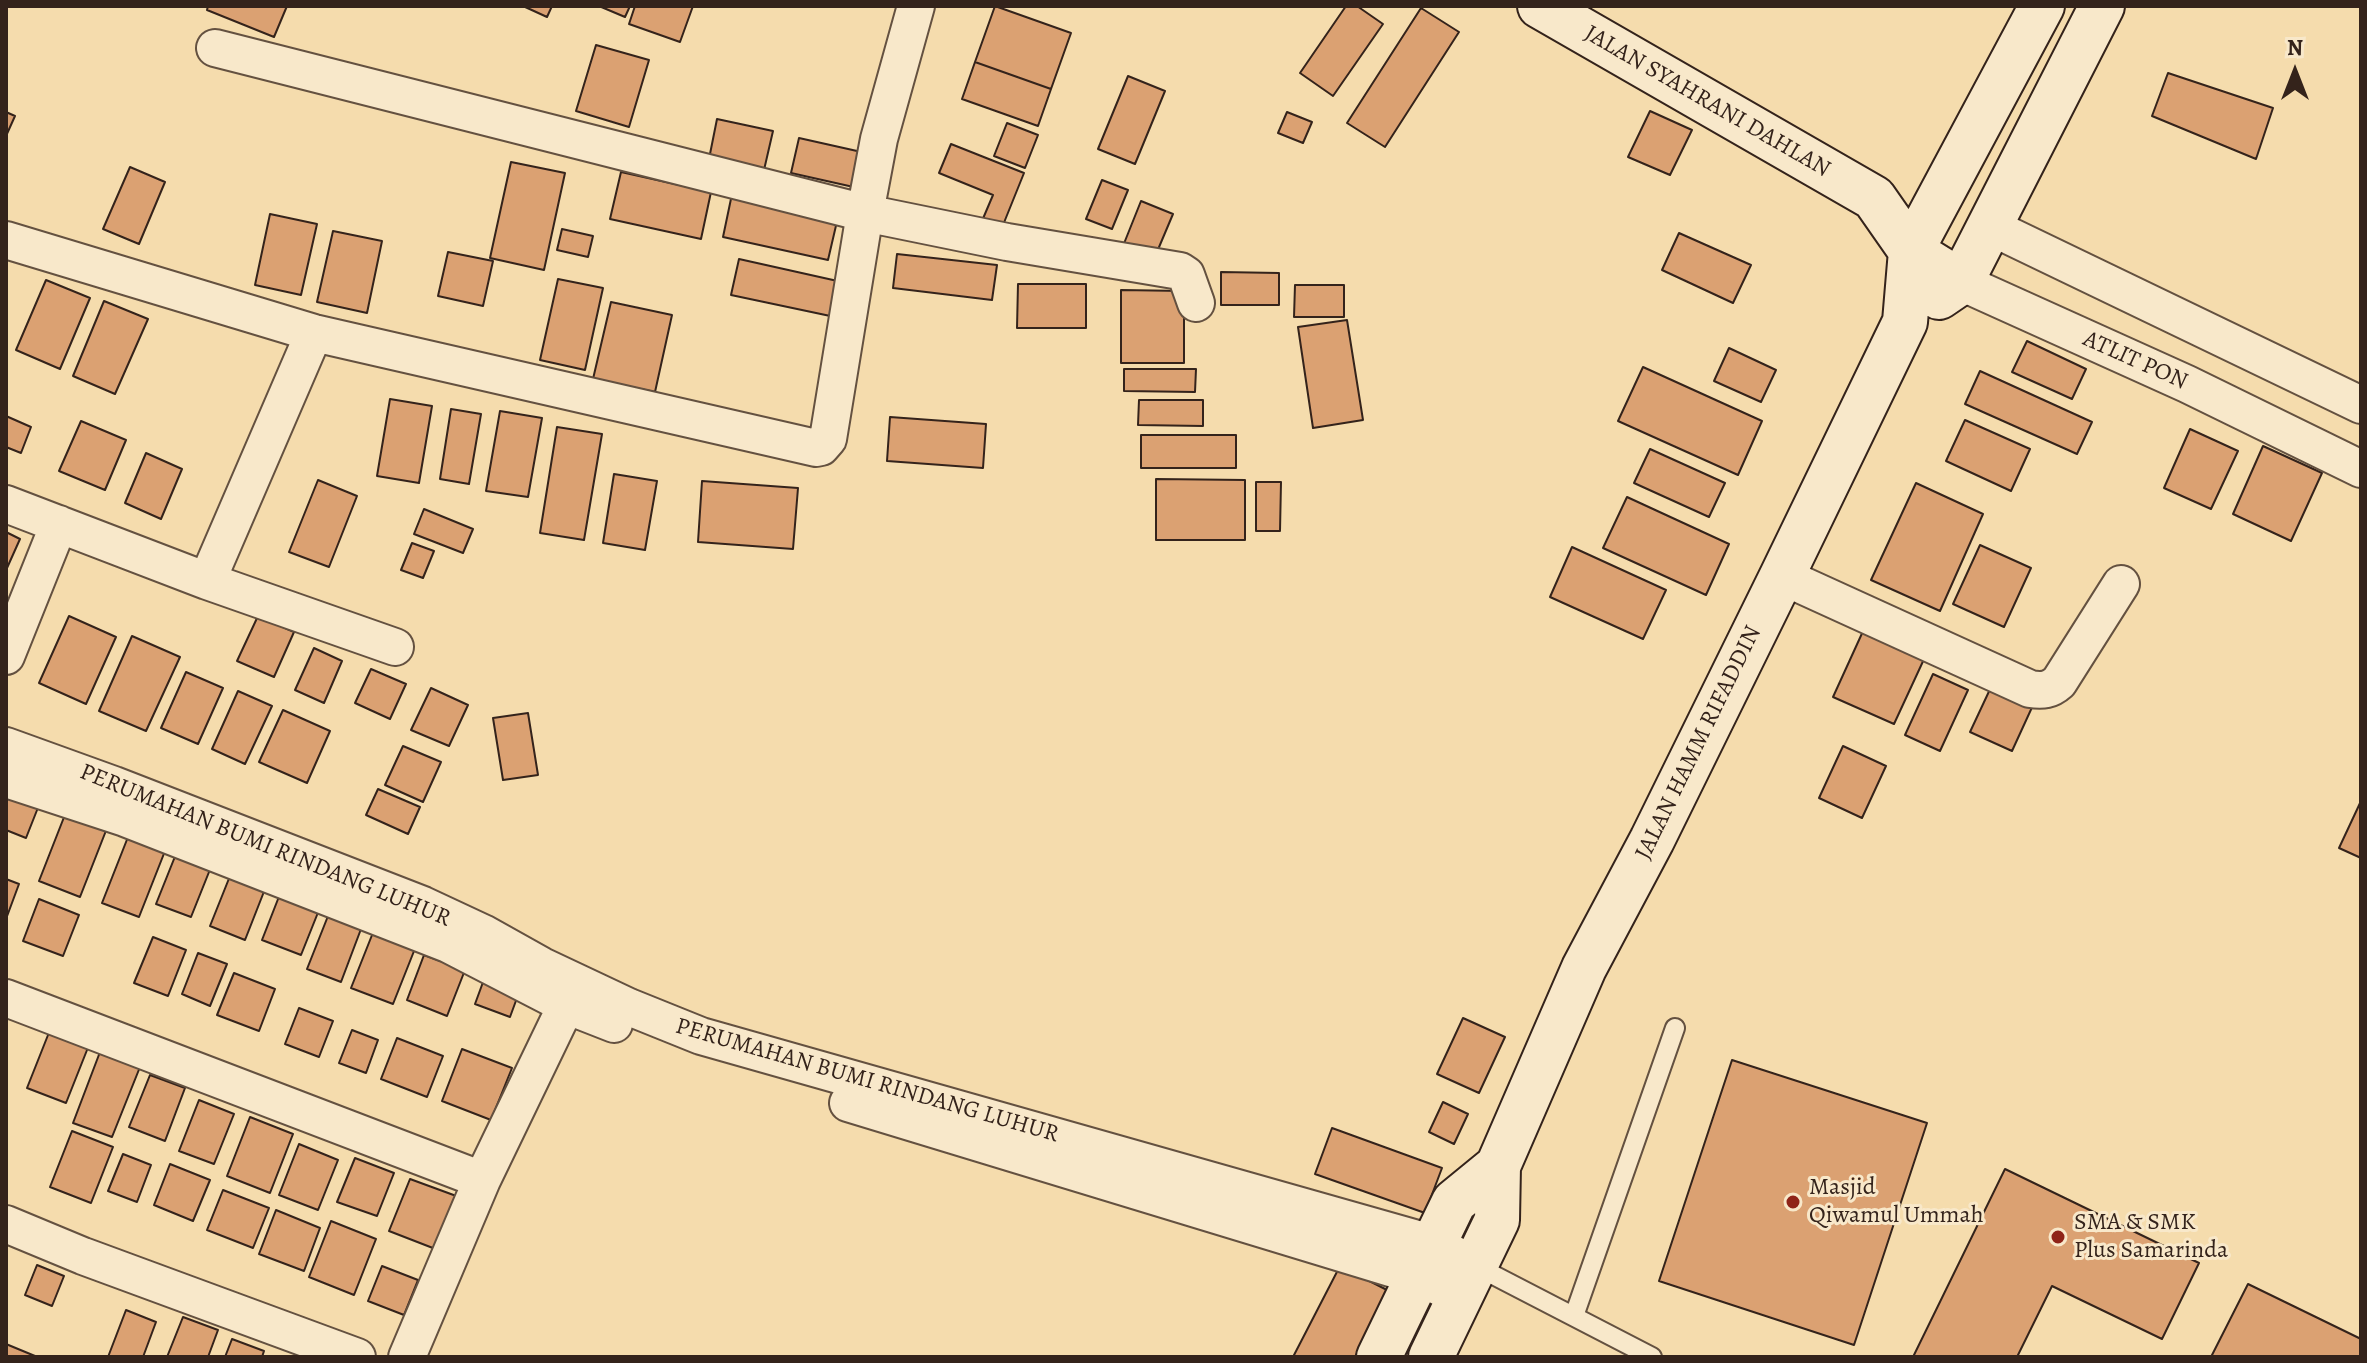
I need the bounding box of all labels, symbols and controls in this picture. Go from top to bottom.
street label: JALAN SYAHRANI DAHLAN [1579,20,1835,184]
north arrow [2255,32,2335,112]
text: N [2287,33,2303,63]
street label: ATLIT PON [2078,325,2192,397]
street label: JALAN HAMM RIFADDIN [1630,621,1768,865]
street label: PERUMAHAN BUMI RINDANG LUHUR [75,758,455,934]
street label: PERUMAHAN BUMI RINDANG LUHUR [672,1012,1062,1150]
place label: Masjid Qiwamul Ummah [1809,1174,1984,1230]
marker: Masjid Qiwamul Ummah [1784,1193,1802,1211]
place label: SMA & SMK Plus Samarinda [2074,1209,2228,1265]
marker: SMA & SMK Plus Samarinda [2049,1228,2067,1246]

